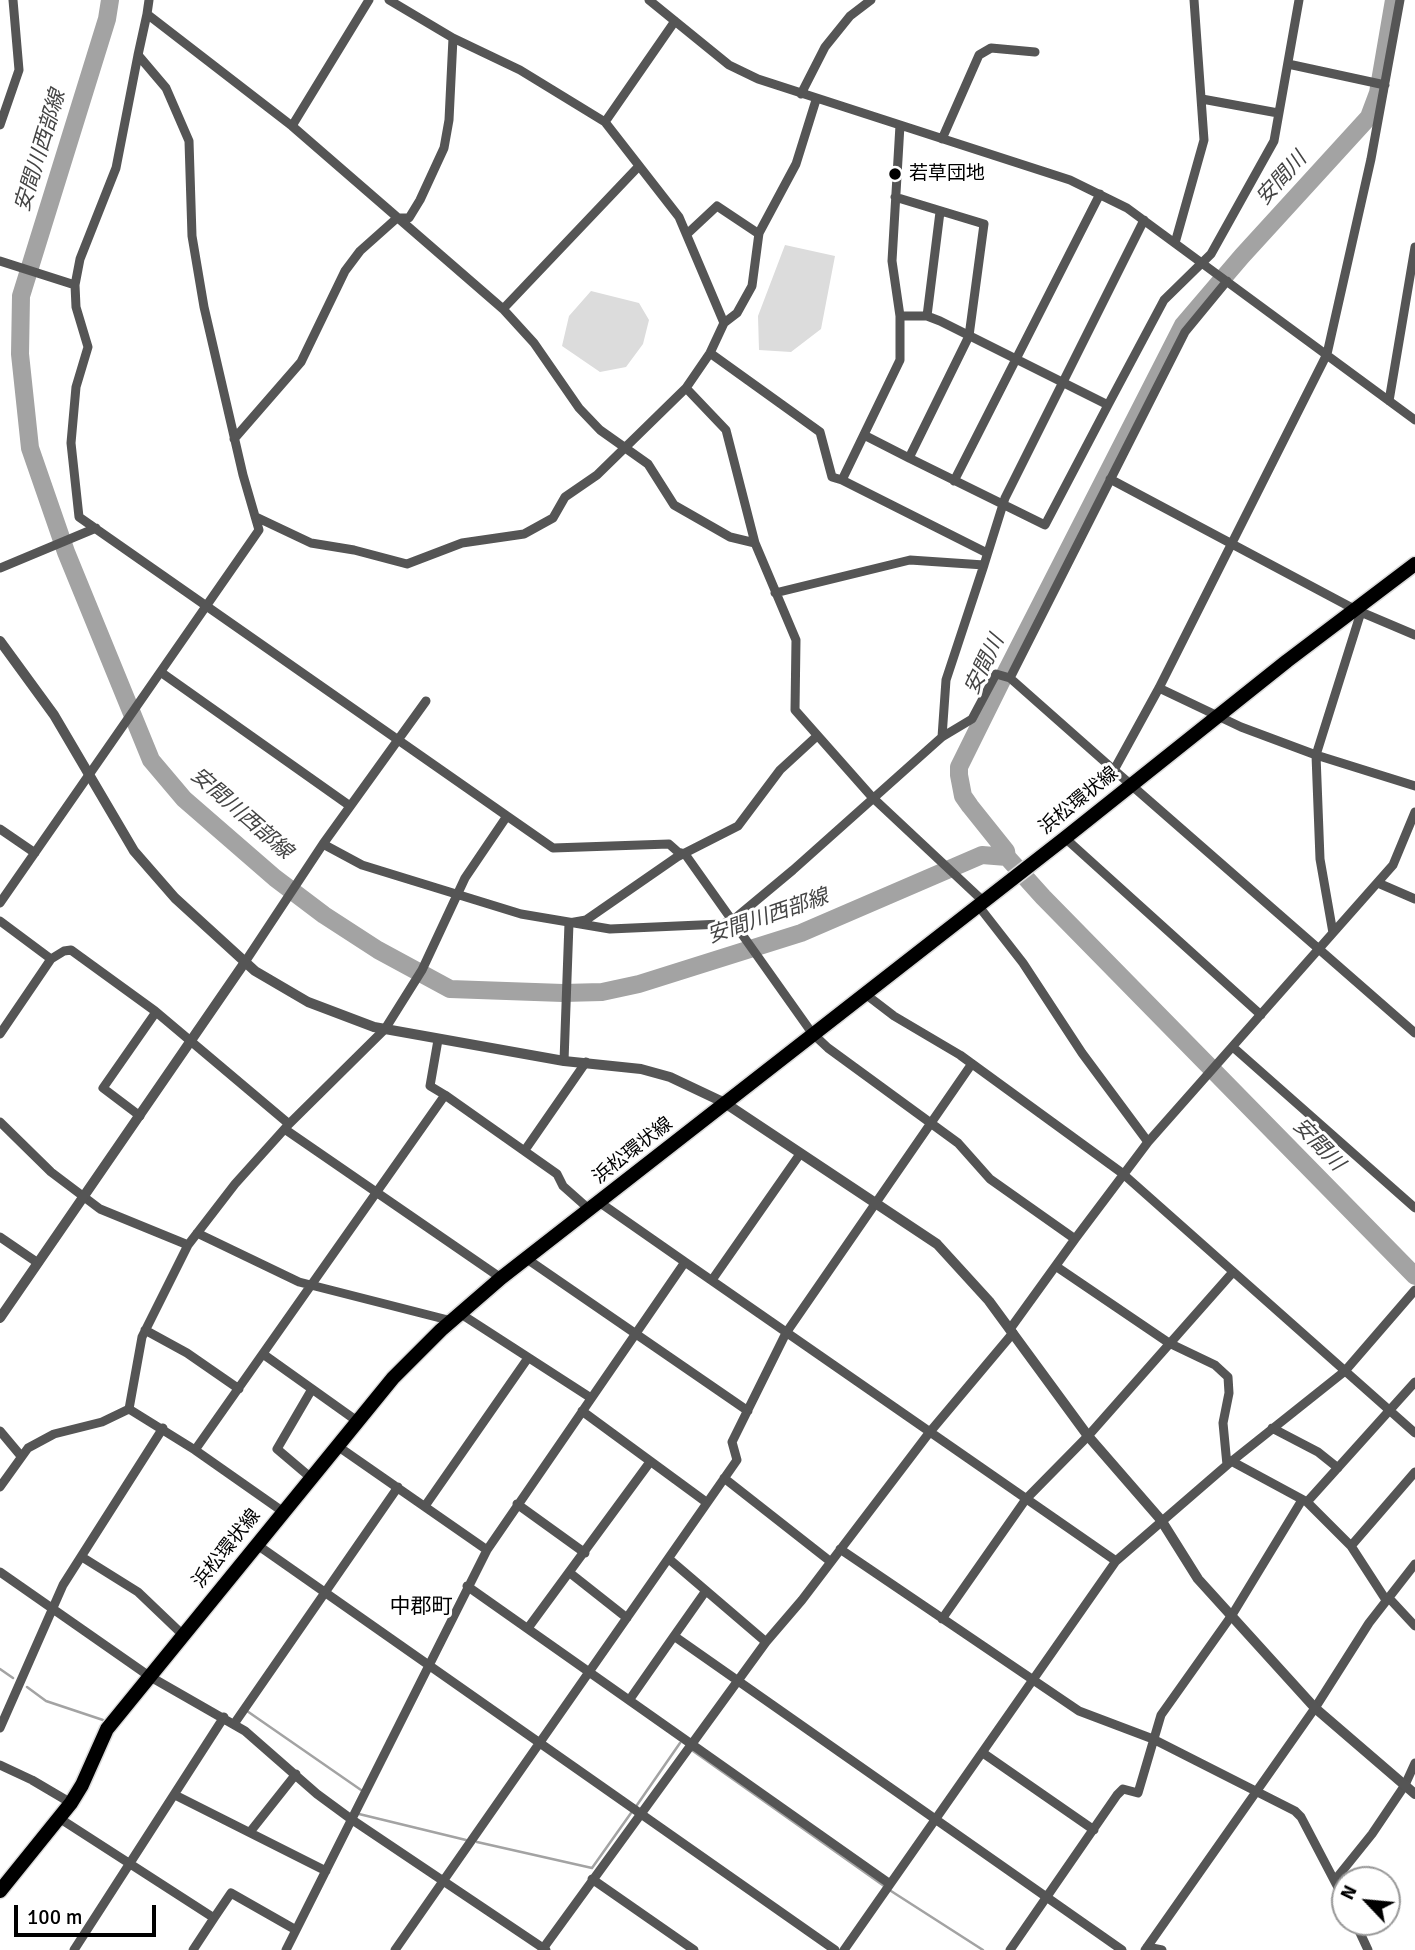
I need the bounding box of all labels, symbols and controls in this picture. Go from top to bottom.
water label: 安間川西部線 [11,87,71,215]
water label: 安間川 [1252,147,1312,211]
place label: 若草団地 [909,163,985,185]
marker: 若草団地 [887,166,903,182]
water label: 安間川 [960,631,1010,699]
street label: 浜松環状線 [1035,762,1123,840]
water label: 安間川西部線 [185,763,297,865]
water label: 安間川西部線 [704,885,832,949]
street label: 浜松環状線 [589,1113,677,1189]
water label: 安間川 [1287,1114,1349,1176]
street label: 浜松環状線 [188,1505,266,1593]
district label: 中郡町 [390,1594,452,1620]
north arrow [1331,1866,1401,1936]
text: N [1335,1881,1363,1904]
scale bar [18,1890,159,1934]
text: 100 m [27,1904,82,1930]

